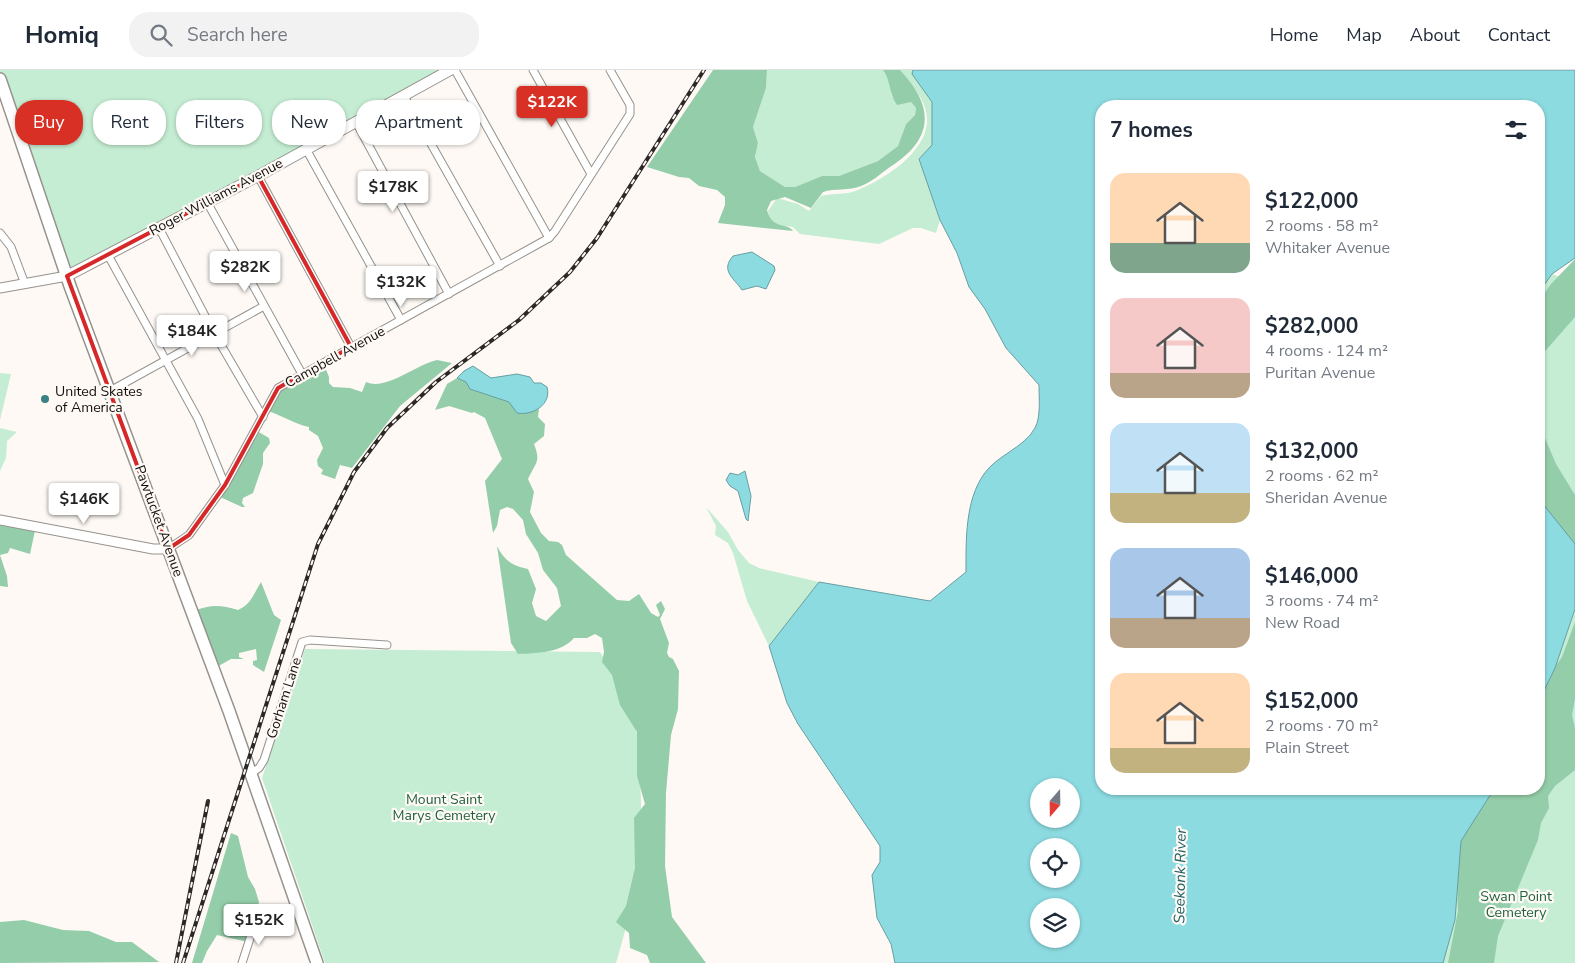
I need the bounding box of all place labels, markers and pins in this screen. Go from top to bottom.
pin: $122K [517,85,587,128]
pin: $178K [358,170,428,213]
pin: $282K [210,250,280,293]
pin: $132K [366,266,436,308]
pin: $184K [157,314,227,357]
place label: United Skates of America [55,382,143,417]
marker: United Skates of America [39,393,51,405]
pin: $146K [49,482,119,525]
pin: $152K [224,904,294,946]

